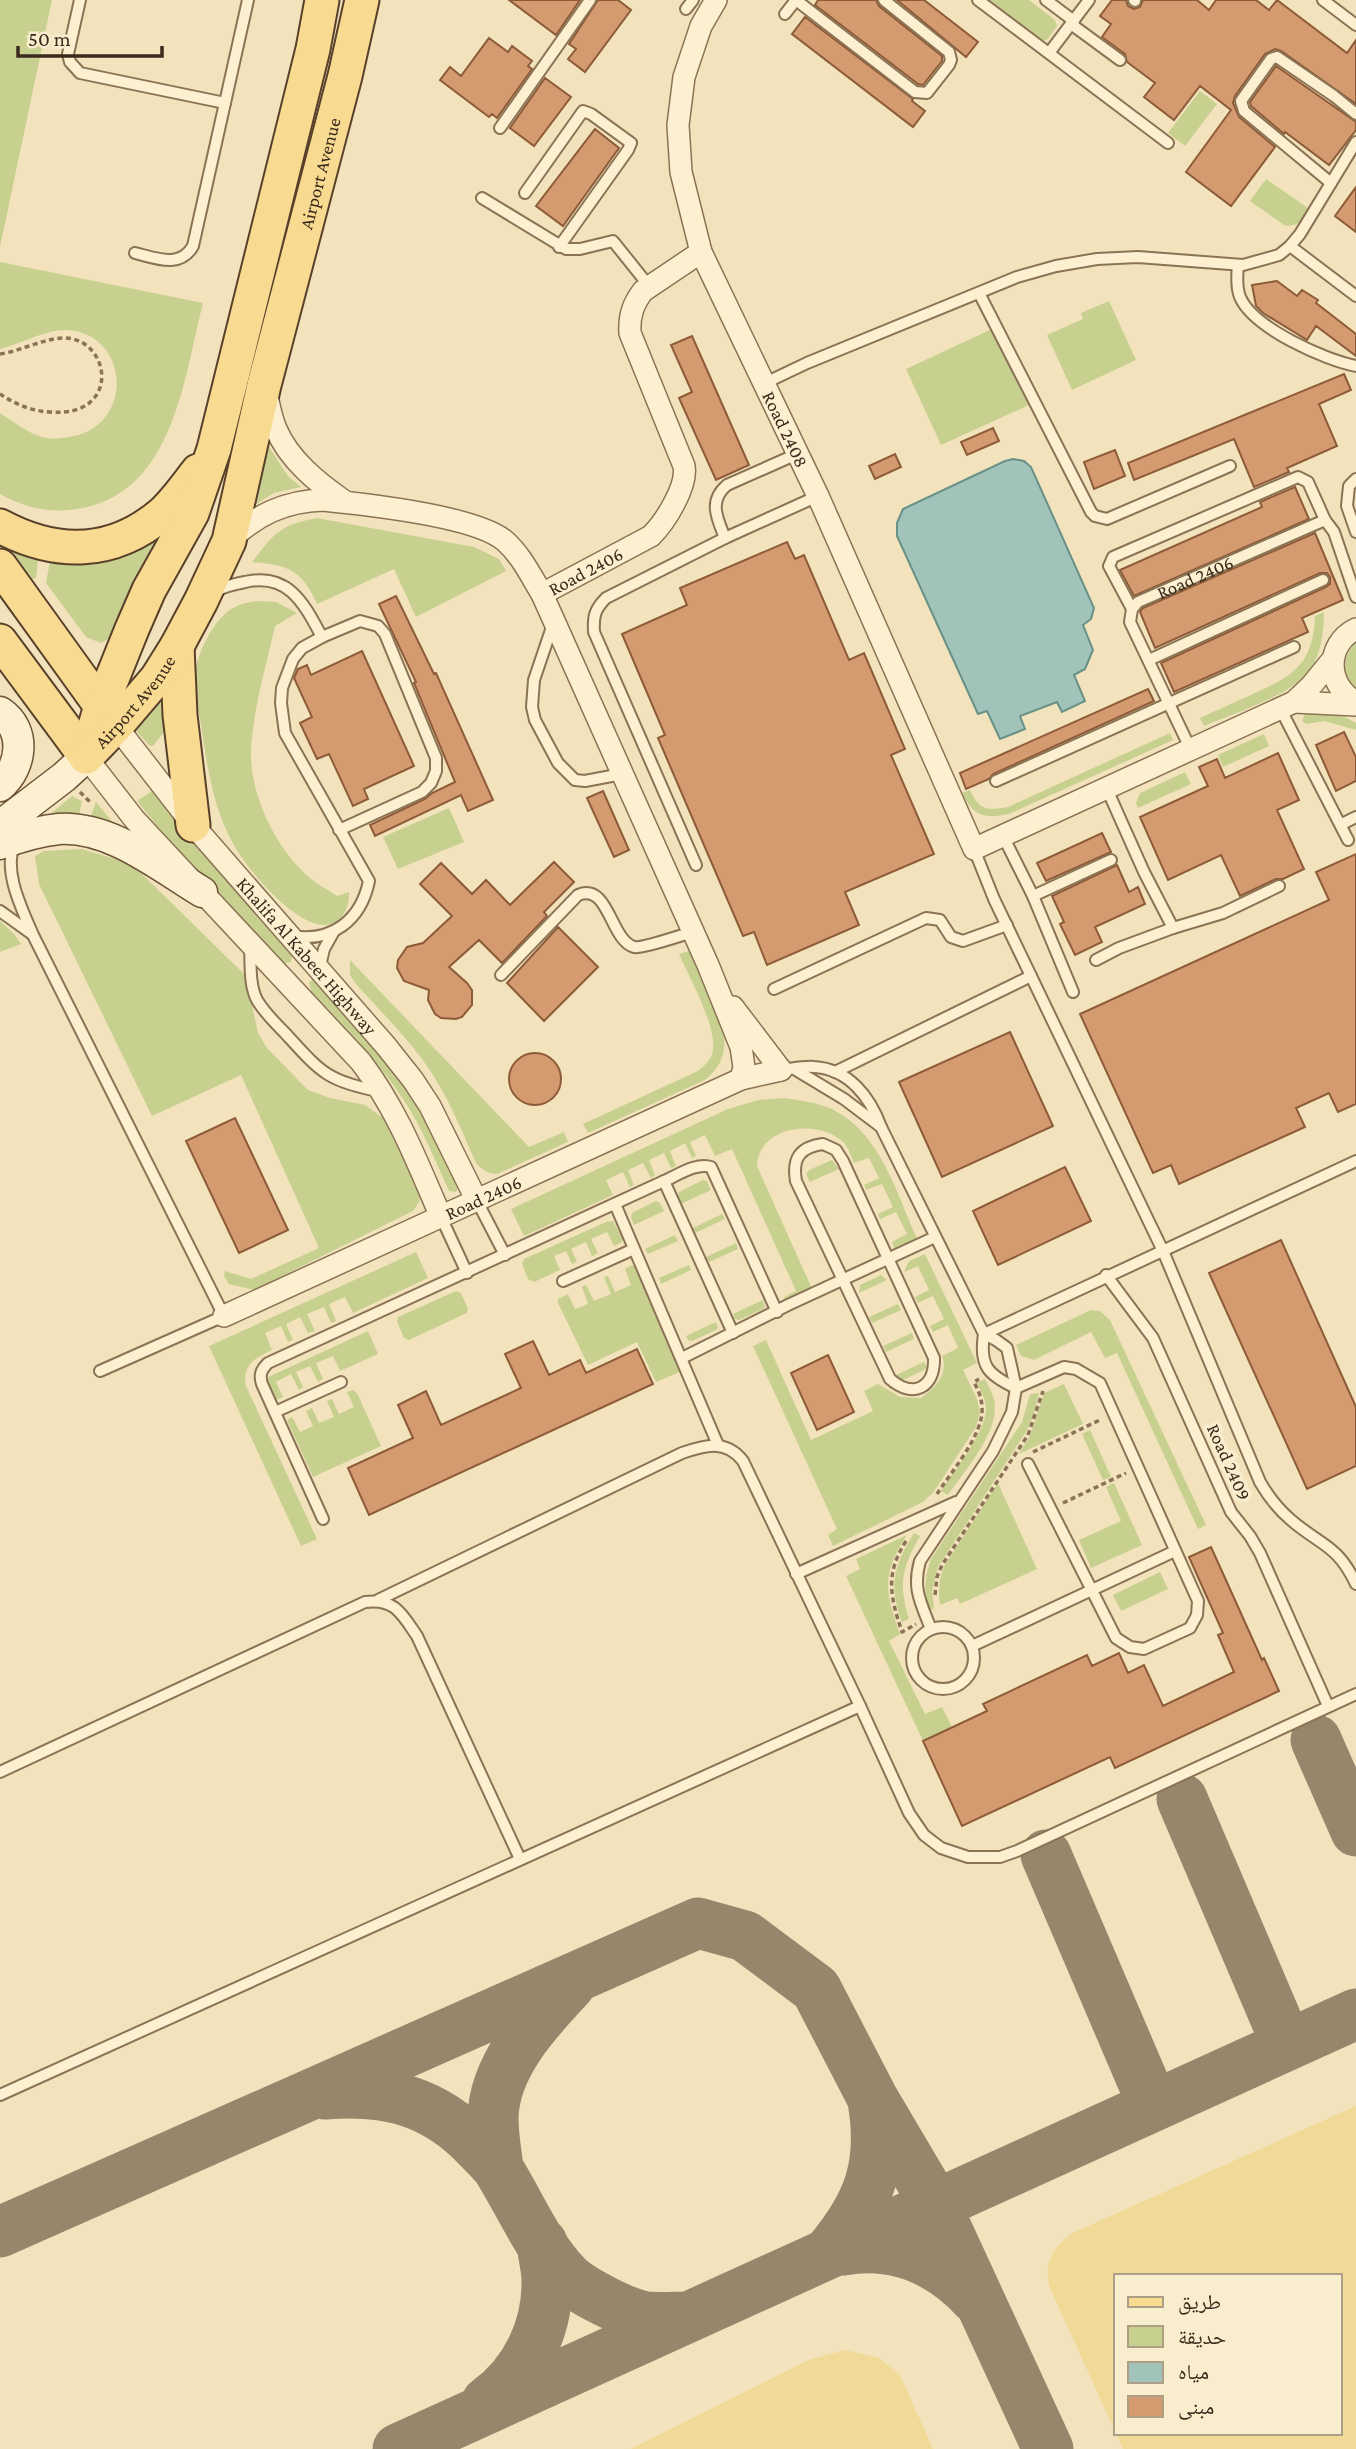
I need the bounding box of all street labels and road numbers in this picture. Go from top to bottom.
street label: Airport Avenue [295,115,344,231]
street label: Road 2408 [759,388,813,470]
street label: Road 2406 [544,543,626,599]
street label: Road 2406 [1153,551,1236,603]
street label: Airport Avenue [90,651,179,752]
street label: Khalifa Al Kabeer Highway [233,873,382,1039]
street label: Road 2406 [442,1171,524,1224]
street label: Road 2409 [1203,1421,1255,1503]

